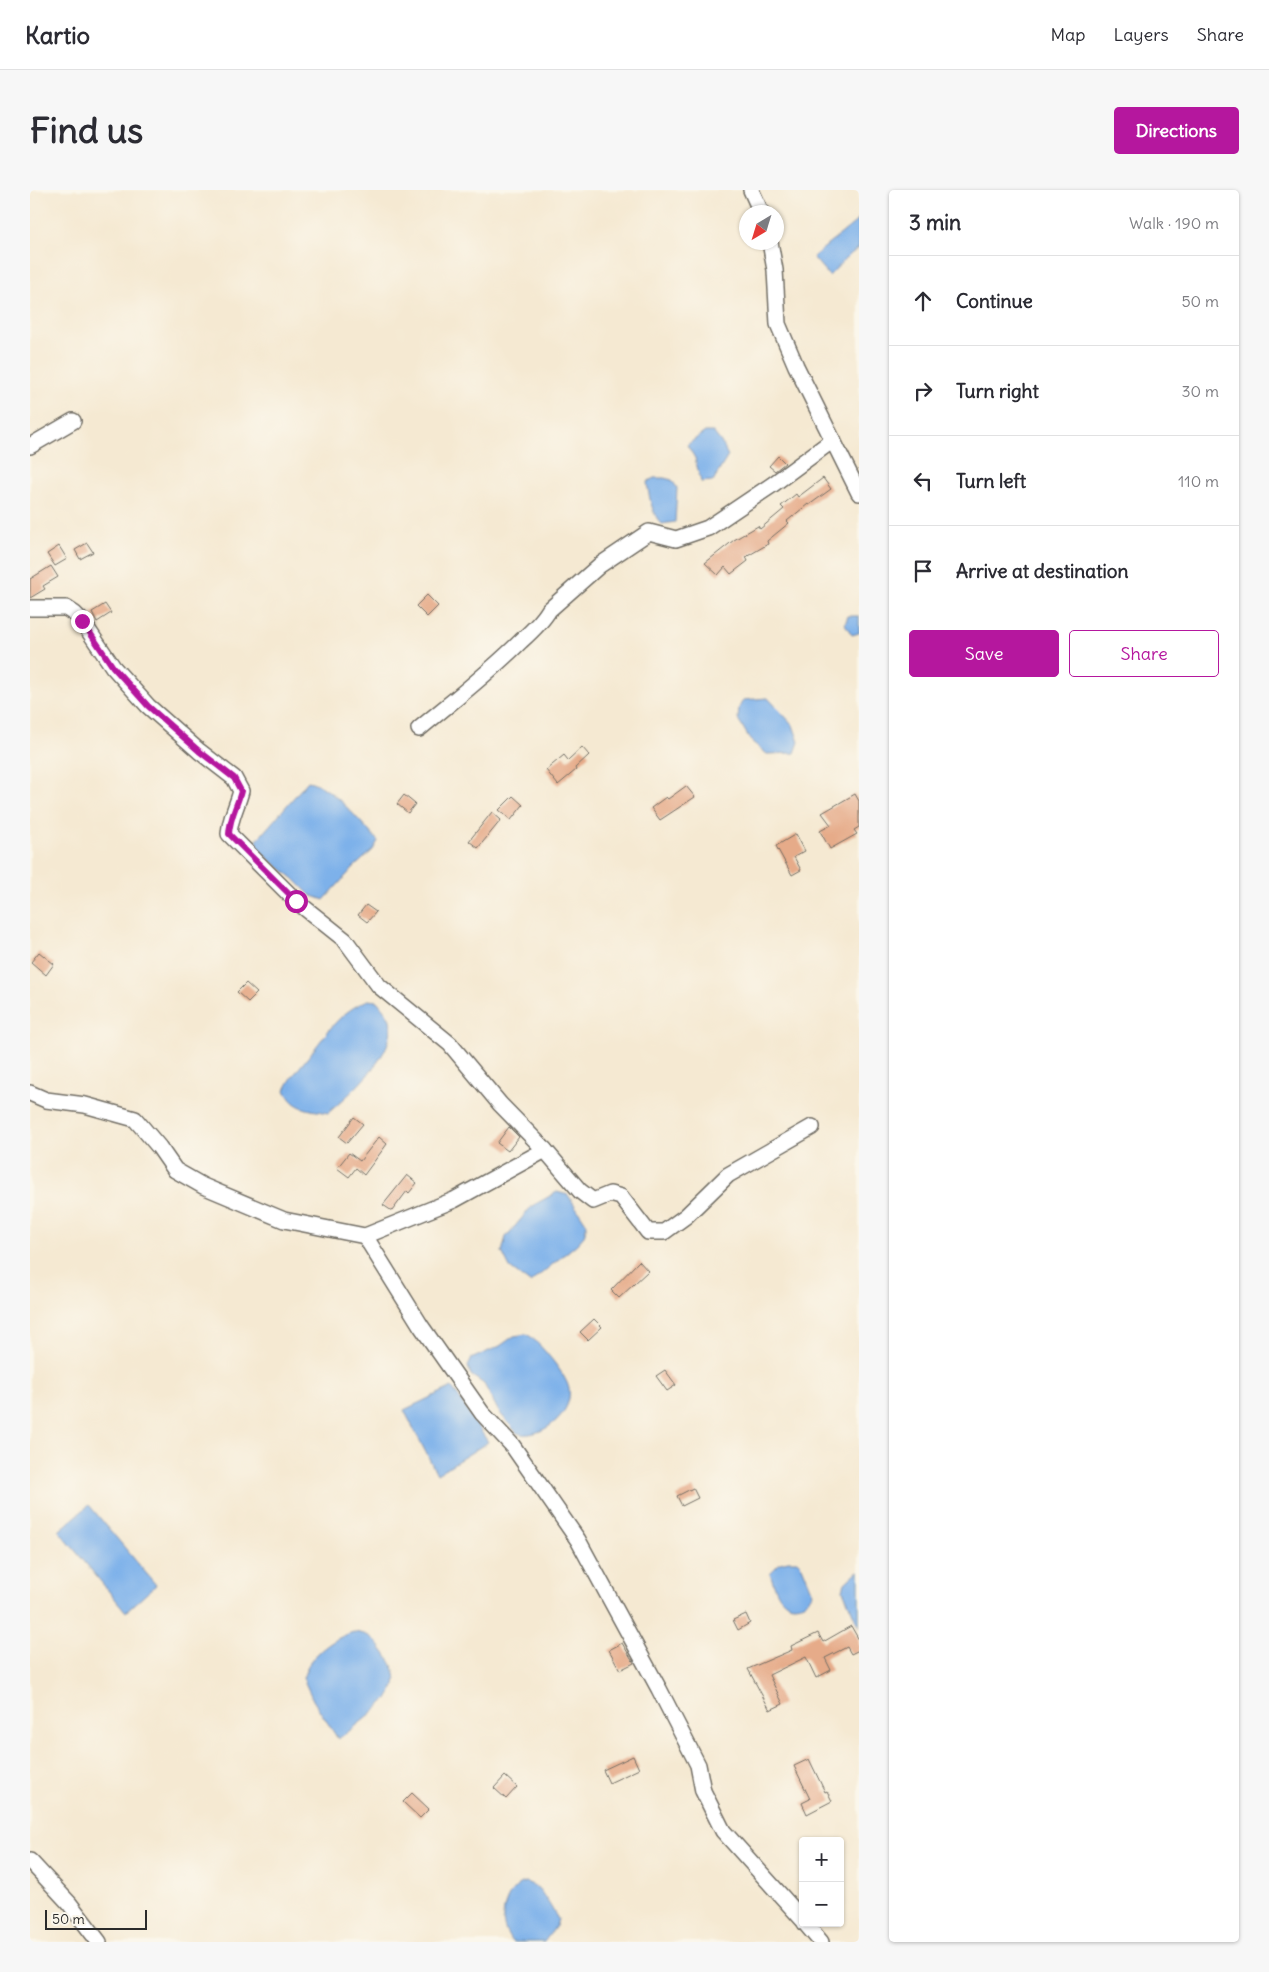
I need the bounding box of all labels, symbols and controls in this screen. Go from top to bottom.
text: Kartio [25,20,90,50]
text: Map [1050,23,1085,46]
text: Layers [1113,23,1169,46]
text: Share [1197,23,1244,46]
button: Directions [1114,107,1239,154]
text: Find us [30,108,143,152]
north arrow [739,205,784,250]
text: 3 min [909,209,961,236]
text: Walk · 190 m [1129,213,1219,233]
icon: ahead [909,287,937,315]
text: Continue [956,289,1033,313]
text: 50 m [1181,291,1219,311]
icon: right [909,377,937,405]
text: Turn right [956,379,1039,403]
text: 30 m [1182,381,1219,401]
icon: left [909,467,937,495]
text: Turn left [956,469,1026,493]
text: 110 m [1178,471,1219,491]
icon: arrive [909,557,937,585]
text: Arrive at destination [956,559,1129,583]
route end [71,610,94,633]
button: Save [909,630,1059,677]
button: Share [1069,630,1219,677]
route start [285,890,308,913]
map controls [799,1837,844,1927]
button: + [799,1837,844,1882]
button: − [799,1882,844,1927]
scale bar [45,1907,148,1930]
text: 50 m [52,1910,85,1928]

